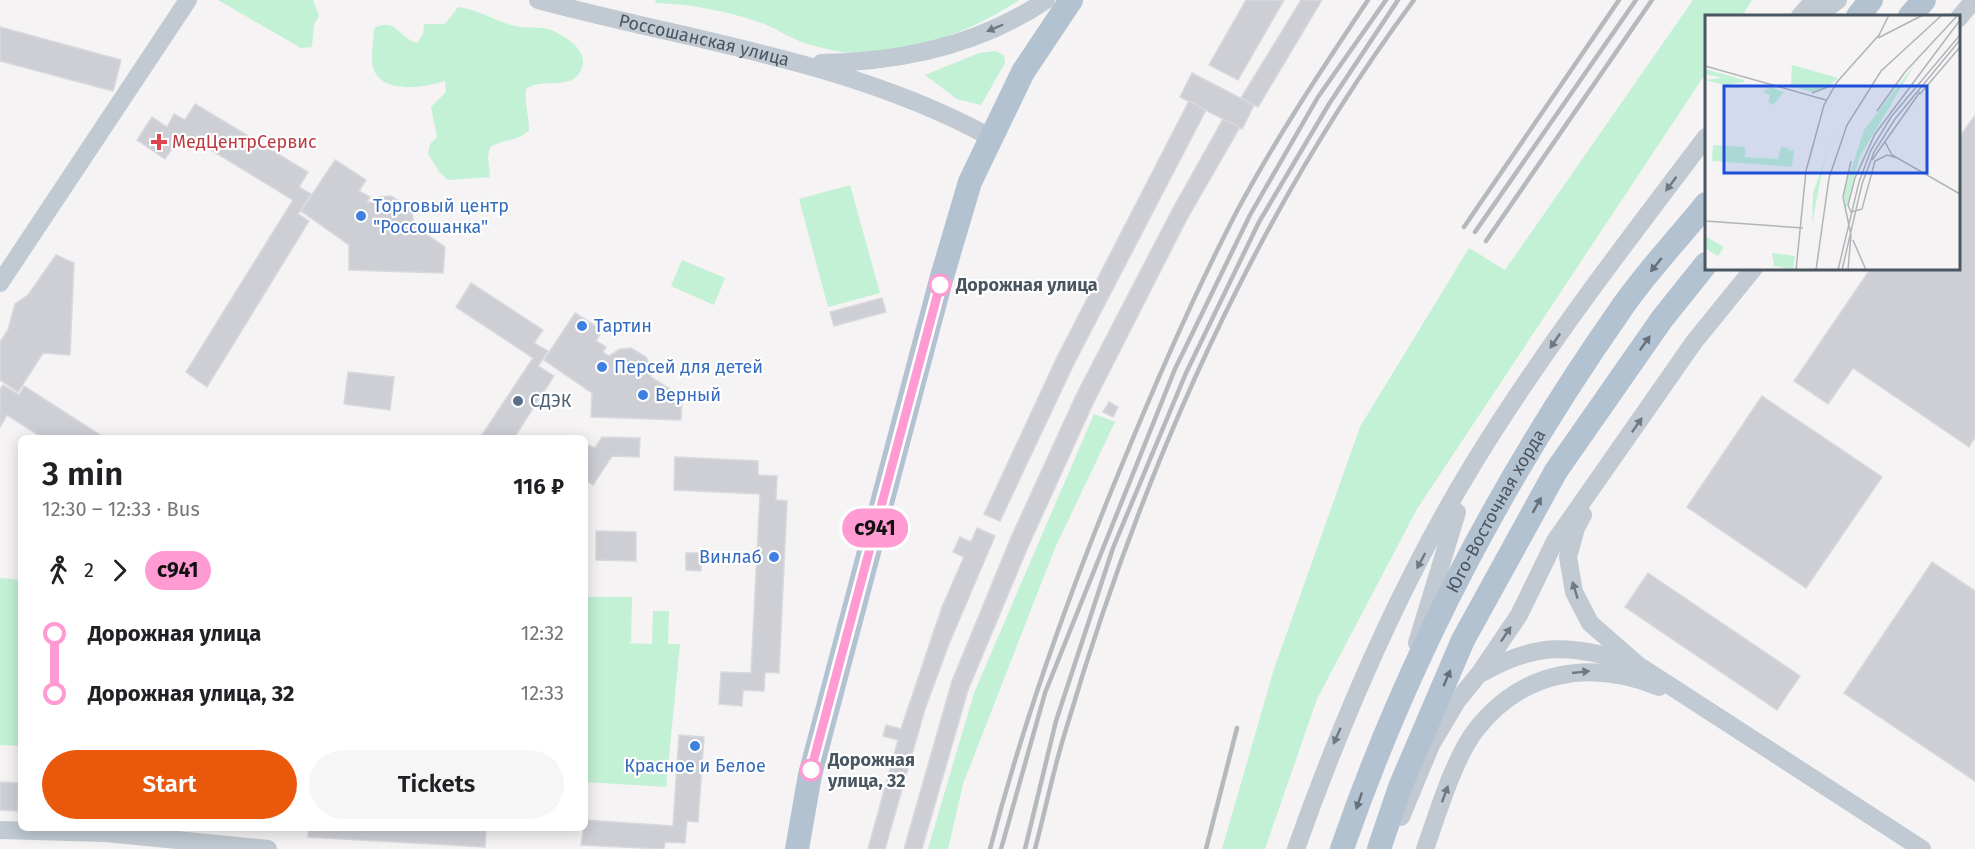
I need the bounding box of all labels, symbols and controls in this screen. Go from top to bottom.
street label: Россошанская улица [617,9,792,71]
inset map [1705,15,1960,270]
one-way arrow [986,23,1004,33]
place label: МедЦентрСервис [172,131,317,153]
marker: МедЦентрСервис [150,133,168,151]
one-way arrow [1665,175,1677,191]
place label: Торговый центр "Россошанка" [373,195,509,238]
marker: Торговый центр "Россошанка" [354,209,368,223]
one-way arrow [1650,257,1663,273]
marker: Дорожная улица [929,274,951,296]
place label: Дорожная улица [955,274,1098,296]
place label: Тартин [594,315,652,337]
marker: Тартин [575,319,589,333]
one-way arrow [1549,332,1561,348]
one-way arrow [1639,335,1651,351]
place label: Персей для детей [614,356,763,378]
marker: Персей для детей [595,360,609,374]
place label: Верный [655,384,721,406]
marker: Верный [636,388,650,402]
place label: СДЭК [530,390,572,412]
marker: СДЭК [511,394,525,408]
one-way arrow [1631,417,1643,433]
street label: Юго-Восточная хорда [1441,425,1550,596]
text: 3 min [42,454,123,494]
text: 116 ₽ [513,473,564,500]
one-way arrow [1532,496,1542,513]
text: 12:30 – 12:33 · Bus [42,497,200,521]
line badge: с941 [833,508,917,548]
text: с941 [854,515,896,541]
place label: Винлаб [699,546,762,568]
marker: Винлаб [767,550,781,564]
one-way arrow [1416,552,1426,569]
icon: walk [42,554,75,587]
icon: forward [103,554,136,587]
text: с941 [157,557,199,583]
text: 2 [84,558,94,582]
one-way arrow [1570,581,1579,599]
text: Дорожная улица [88,620,261,647]
text: 12:32 [521,621,564,645]
one-way arrow [1500,626,1512,642]
one-way arrow [1571,667,1590,677]
one-way arrow [1442,668,1452,686]
text: Дорожная улица, 32 [88,680,294,707]
text: 12:33 [521,681,564,705]
one-way arrow [1332,728,1342,746]
marker: Красное и Белое [688,739,702,753]
place label: Дорожная улица, 32 [827,749,915,792]
button: Start [42,750,297,819]
button: Tickets [309,750,564,819]
place label: Красное и Белое [624,755,766,777]
marker: Дорожная улица, 32 [800,759,822,781]
one-way arrow [1441,785,1450,803]
one-way arrow [1353,792,1363,810]

